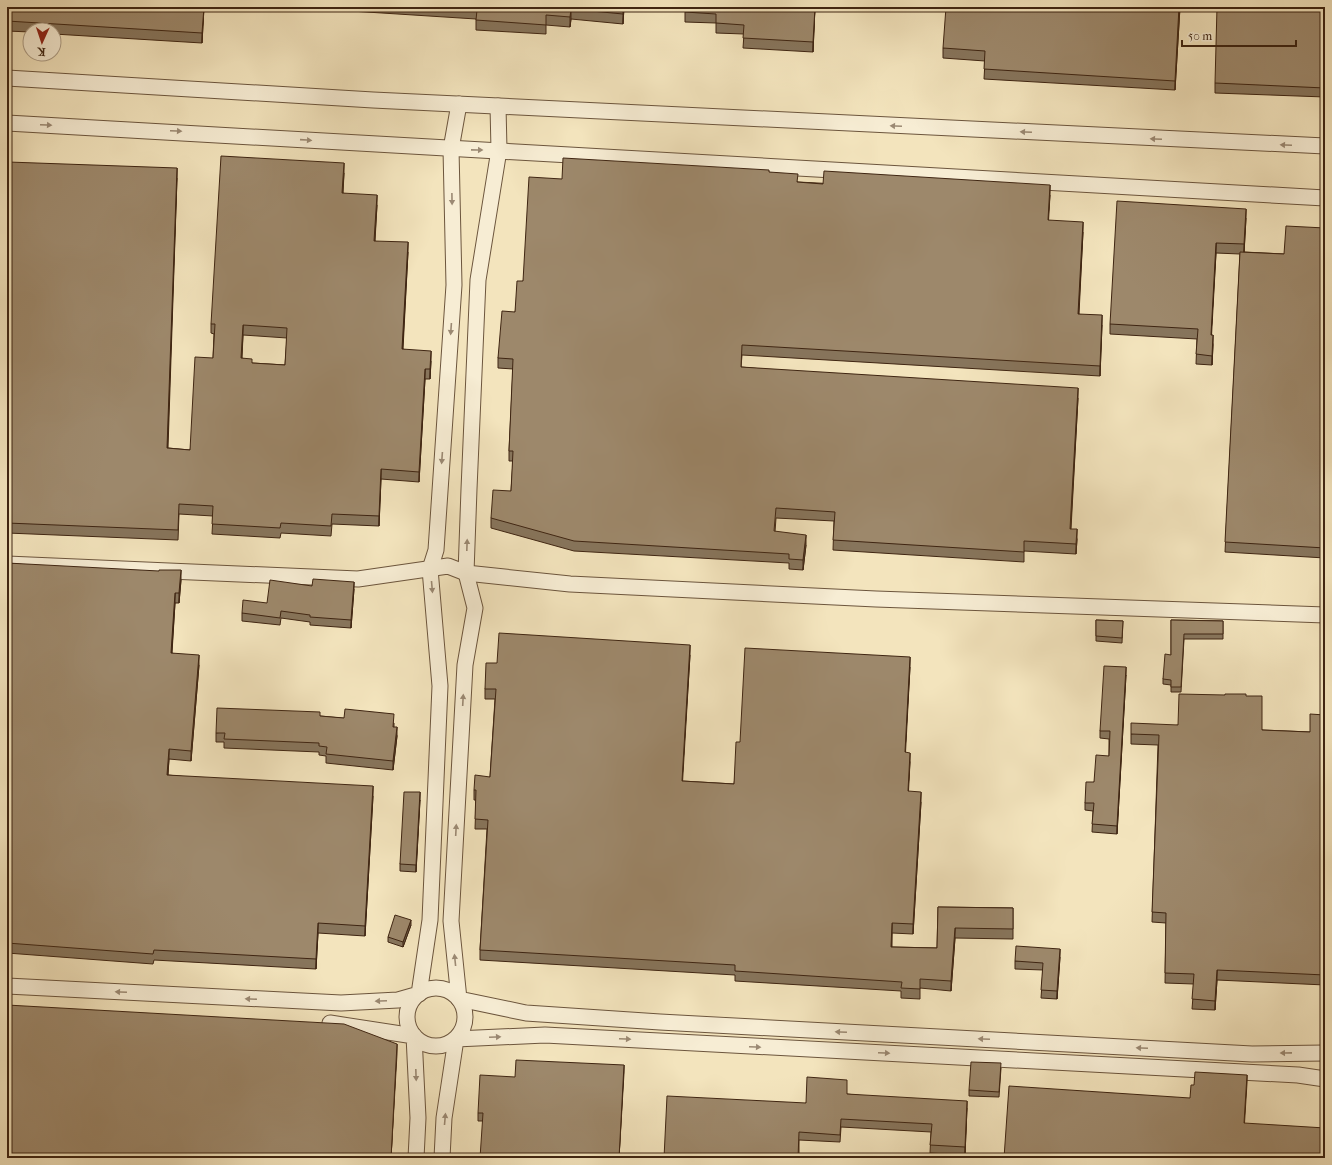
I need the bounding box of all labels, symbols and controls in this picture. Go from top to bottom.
north arrow [22,22,62,62]
scale bar [1182,22,1296,48]
text: 50 m [1188,29,1212,43]
text: K [36,45,46,58]
one-way arrow [40,121,52,128]
one-way arrow [889,123,902,129]
one-way arrow [170,128,182,135]
one-way arrow [1020,129,1032,136]
one-way arrow [1150,135,1162,142]
one-way arrow [299,136,312,143]
one-way arrow [1280,141,1292,148]
one-way arrow [471,147,484,153]
one-way arrow [449,193,456,205]
one-way arrow [448,323,455,335]
one-way arrow [439,452,446,464]
one-way arrow [464,538,470,551]
one-way arrow [428,581,435,593]
one-way arrow [459,694,466,706]
one-way arrow [452,824,459,836]
one-way arrow [452,954,458,966]
one-way arrow [115,988,127,995]
one-way arrow [245,995,257,1002]
one-way arrow [375,997,387,1004]
one-way arrow [835,1028,847,1035]
one-way arrow [489,1034,501,1041]
one-way arrow [619,1036,631,1043]
one-way arrow [978,1036,990,1043]
one-way arrow [749,1043,761,1050]
one-way arrow [1136,1044,1148,1051]
one-way arrow [878,1050,890,1057]
one-way arrow [1279,1050,1292,1056]
one-way arrow [413,1069,419,1082]
one-way arrow [441,1113,448,1125]

